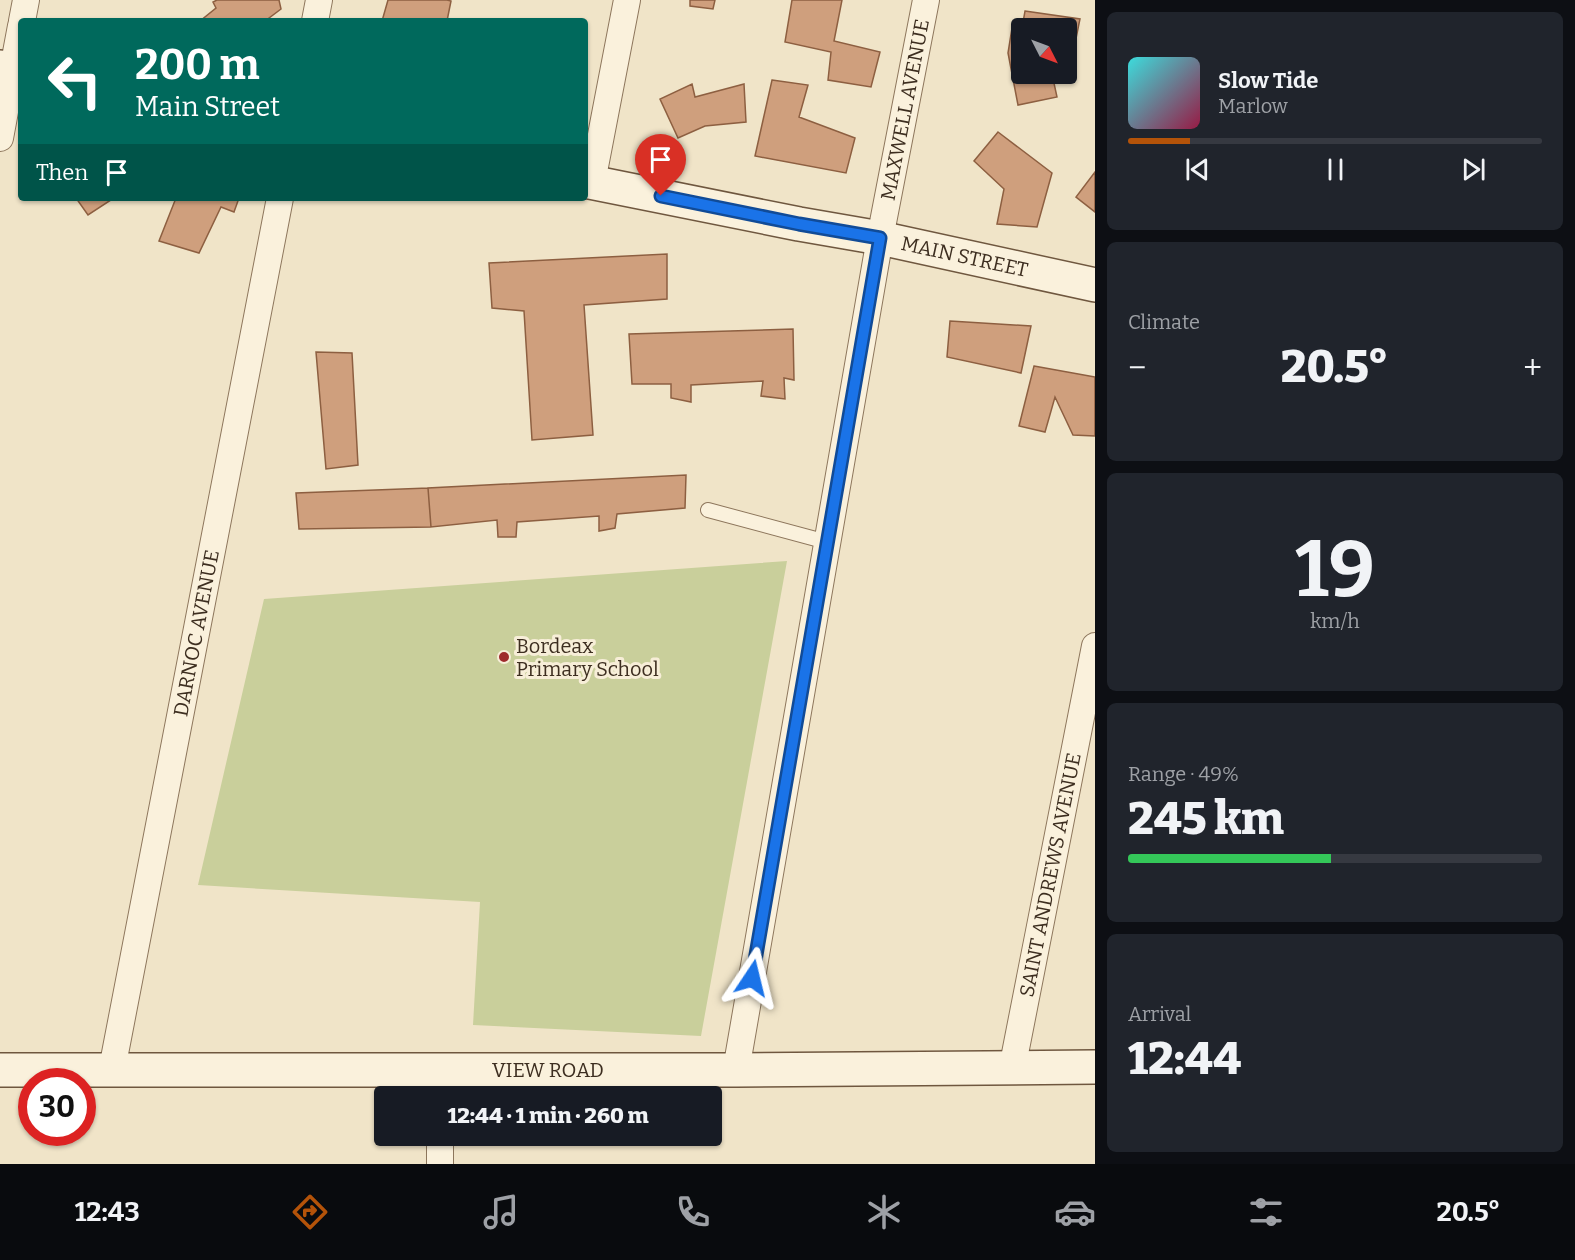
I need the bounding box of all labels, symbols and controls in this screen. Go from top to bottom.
street label: MAXWELL AVENUE [876,17,934,202]
north arrow [1011,18,1077,84]
map controls [1011,18,1077,84]
text: 200 m [135,40,260,90]
icon: left [36,42,114,120]
text: Slow Tide [1218,67,1318,94]
text: Main Street [135,91,280,123]
text: Marlow [1218,94,1288,118]
pin [635,134,686,196]
icon: arrive [644,143,677,176]
icon: previous [1181,153,1214,186]
icon: pause [1319,153,1352,186]
icon: next [1457,153,1490,186]
icon: arrive [100,156,133,189]
text: Then [36,159,88,186]
street label: MAIN STREET [899,231,1031,282]
text: Climate [1128,310,1200,334]
text: 20.5° [1281,340,1389,394]
text: − [1128,348,1146,388]
text: + [1523,348,1542,388]
text: 19 [1295,523,1375,617]
street label: DARNOC AVENUE [168,548,224,718]
text: km/h [1310,609,1360,633]
place label: Bordeax Primary School [516,634,659,681]
marker: Bordeax Primary School [497,650,511,664]
street label: SAINT ANDREWS AVENUE [1014,751,1086,999]
text: Range · 49% [1128,762,1239,786]
text: 245 km [1128,792,1284,846]
position arrow [720,946,784,1010]
text: Arrival [1128,1002,1191,1026]
text: 12:44 [1128,1032,1241,1086]
street label: VIEW ROAD [492,1058,604,1082]
speed limit sign: 30 [18,1068,96,1146]
text: 12:44 · 1 min · 260 m [447,1102,649,1129]
icon: directions [289,1191,331,1233]
icon: music [480,1191,522,1233]
icon: phone [672,1191,714,1233]
icon: climate [863,1191,905,1233]
icon: car [1054,1191,1096,1233]
icon: filters [1245,1191,1287,1233]
text: 12:43 [75,1196,140,1228]
text: 20.5° [1437,1196,1500,1228]

